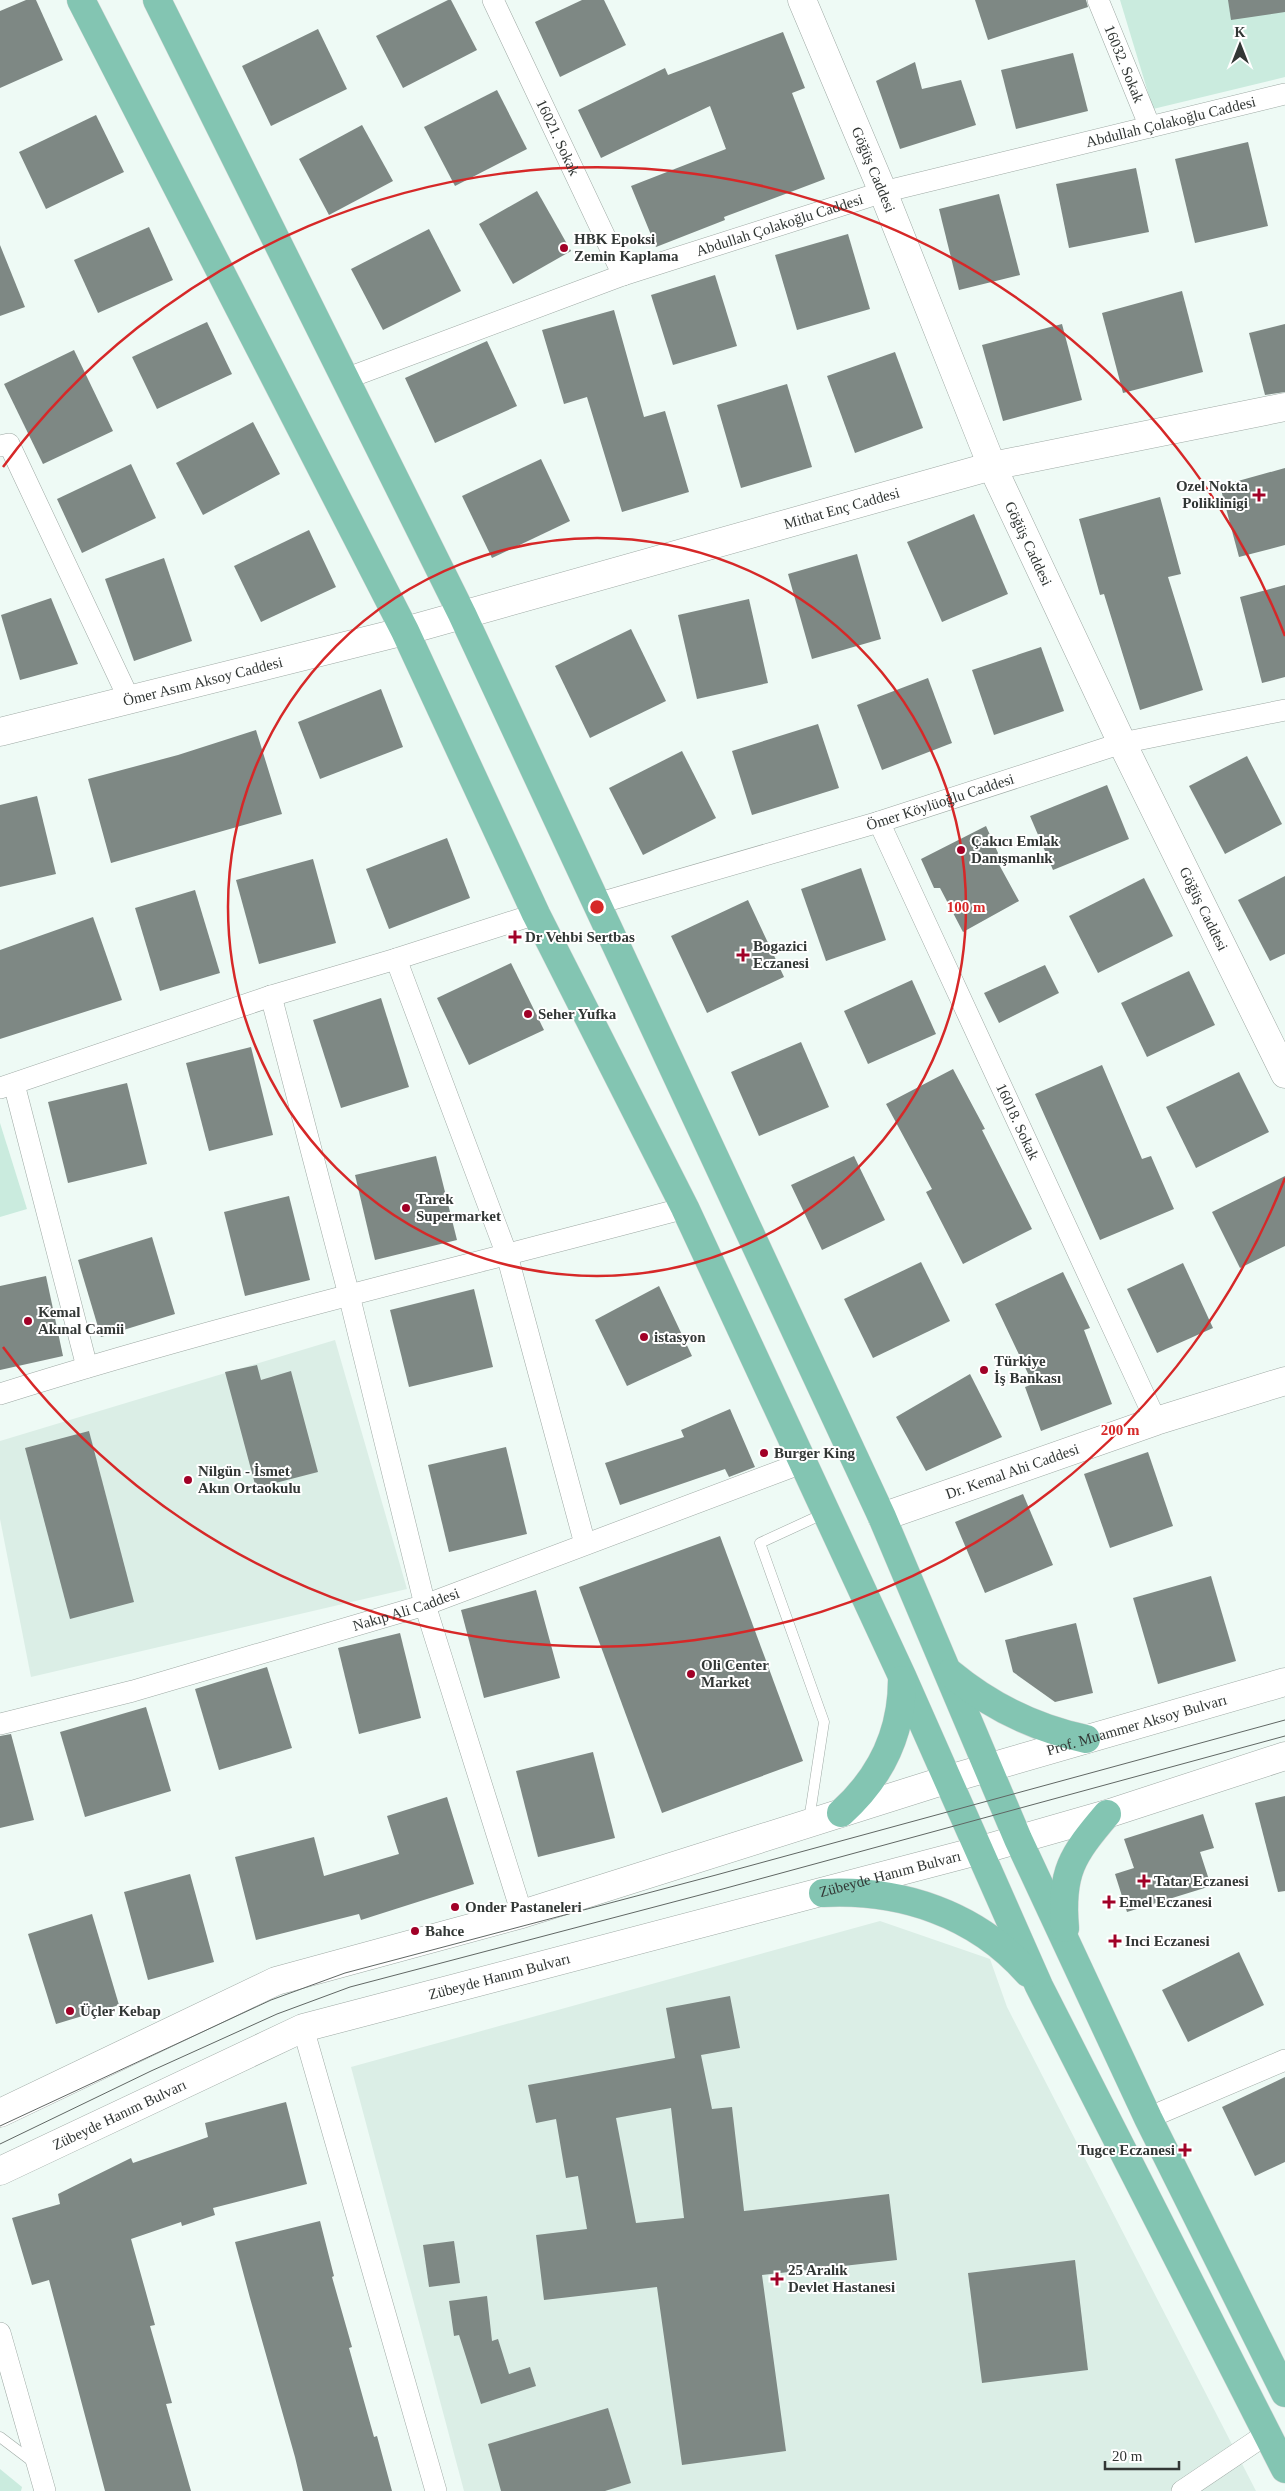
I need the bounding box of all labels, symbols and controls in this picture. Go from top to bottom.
north arrow [1215,20,1265,70]
street label: 16032. Sokak [1101,23,1147,106]
text: K [1235,25,1246,40]
street label: Abdullah Çolakoğlu Caddesi [1084,93,1257,150]
street label: 16021. Sokak [533,97,583,179]
street label: Göğüş Caddesi [848,124,898,215]
street label: Abdullah Çolakoğlu Caddesi [694,191,865,259]
place label: HBK Epoksi Zemin Kaplama [574,231,679,264]
marker: HBK Epoksi Zemin Kaplama [558,242,570,254]
place label: Ozel Nokta Poliklinigi [1176,478,1248,511]
street label: Mithat Enç Caddesi [782,484,901,532]
marker: Ozel Nokta Poliklinigi [1252,488,1266,502]
street label: Göğüş Caddesi [1002,499,1055,588]
street label: Ömer Asım Aksoy Caddesi [121,654,284,709]
street label: Ömer Köylüoğlu Caddesi [865,771,1016,833]
place label: Çakıcı Emlak Danışmanlık [971,833,1060,866]
marker: Çakıcı Emlak Danışmanlık [955,844,967,856]
street label: Göğüş Caddesi [1176,864,1231,953]
centre of rings [588,898,606,916]
text: 100 m [947,899,986,915]
place label: Dr Vehbi Sertbas [525,929,635,945]
marker: Dr Vehbi Sertbas [509,931,521,943]
place label: Bogazici Eczanesi [753,938,809,971]
marker: Bogazici Eczanesi [737,949,749,961]
place label: Seher Yufka [538,1006,617,1022]
marker: Seher Yufka [522,1008,534,1020]
street label: 16018. Sokak [993,1081,1042,1163]
place label: Tarek Supermarket [416,1191,501,1224]
marker: Tarek Supermarket [400,1202,412,1214]
place label: Kemal Akınal Camii [38,1304,124,1337]
marker: Kemal Akınal Camii [22,1315,34,1327]
place label: istasyon [654,1329,706,1345]
marker: istasyon [638,1331,650,1343]
place label: Türkiye İş Bankası [994,1353,1061,1386]
marker: Türkiye İş Bankası [978,1364,990,1376]
text: 200 m [1101,1422,1140,1438]
street label: Dr. Kemal Ahi Caddesi [943,1441,1081,1502]
place label: Burger King [774,1445,855,1461]
marker: Burger King [758,1447,770,1459]
place label: Nilgün - İsmet Akın Ortaokulu [198,1463,301,1496]
marker: Nilgün - İsmet Akın Ortaokulu [182,1474,194,1486]
street label: Nakıp Ali Caddesi [351,1585,462,1634]
place label: Oli Center Market [701,1657,769,1690]
marker: Oli Center Market [685,1668,697,1680]
street label: Prof. Muammer Aksoy Bulvarı [1045,1691,1229,1758]
street label: Zübeyde Hanım Bulvarı [817,1848,963,1900]
place label: Tatar Eczanesi [1154,1873,1249,1889]
marker: Tatar Eczanesi [1138,1875,1150,1887]
place label: Emel Eczanesi [1119,1894,1212,1910]
marker: Emel Eczanesi [1103,1896,1115,1908]
place label: Onder Pastaneleri [465,1899,582,1915]
marker: Onder Pastaneleri [449,1901,461,1913]
place label: Bahce [425,1923,465,1939]
marker: Bahce [409,1925,421,1937]
place label: Inci Eczanesi [1125,1933,1210,1949]
marker: Inci Eczanesi [1109,1935,1121,1947]
street label: Zübeyde Hanım Bulvarı [427,1950,572,2003]
place label: Üçler Kebap [80,2003,161,2019]
marker: Üçler Kebap [64,2005,76,2017]
street label: Zübeyde Hanım Bulvarı [50,2076,189,2153]
place label: Tugce Eczanesi [1078,2142,1175,2158]
marker: Tugce Eczanesi [1179,2144,1191,2156]
place label: 25 Aralık Devlet Hastanesi [788,2262,895,2295]
marker: 25 Aralık Devlet Hastanesi [770,2272,784,2286]
scale bar [1105,2438,1179,2470]
text: 20 m [1112,2448,1143,2464]

